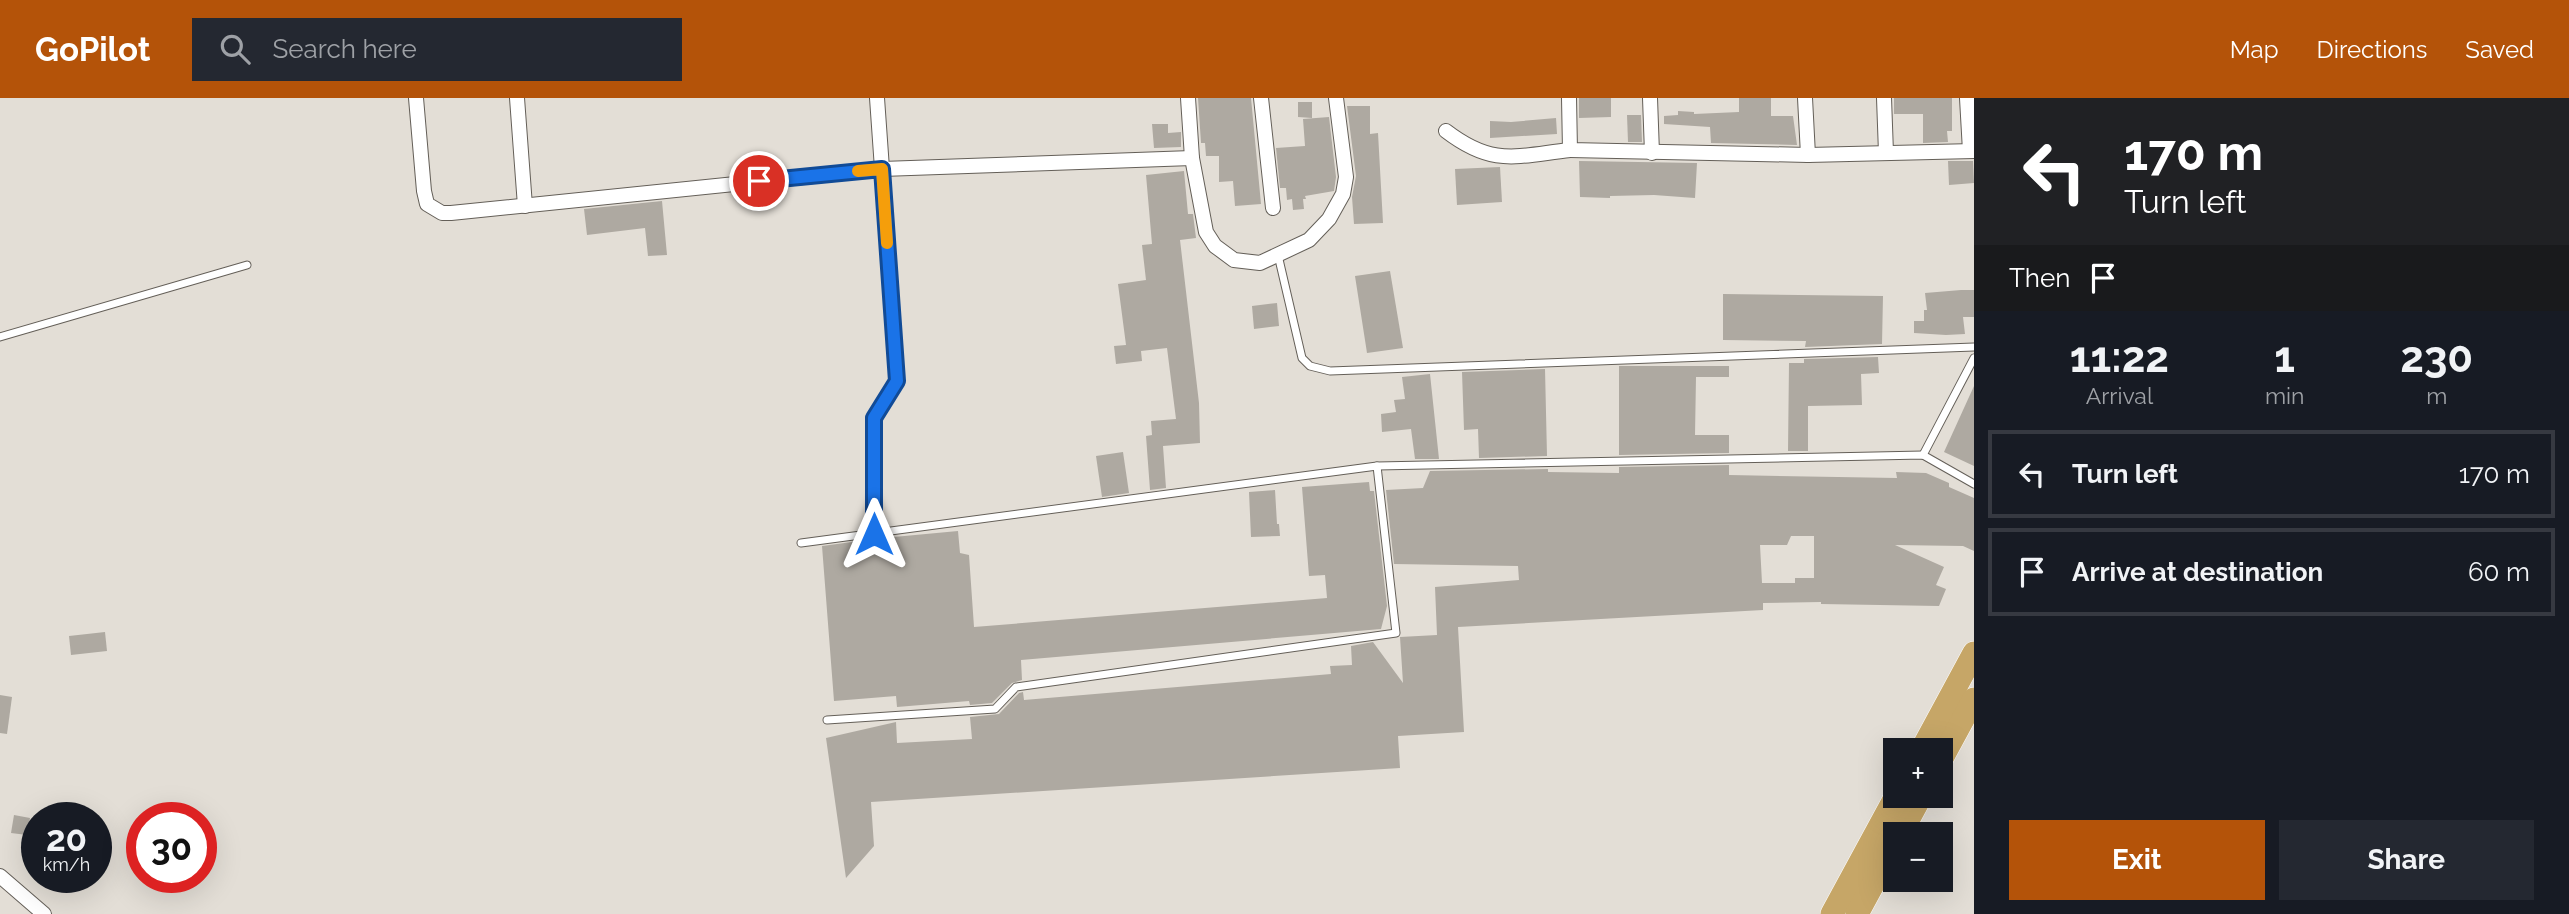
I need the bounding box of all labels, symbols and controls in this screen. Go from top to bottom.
search box [192,18,682,81]
text: GoPilot [35,30,150,69]
icon: search [216,30,254,68]
text: Search here [272,34,417,64]
text: Map [2230,35,2279,64]
text: Directions [2317,35,2427,64]
text: Saved [2465,35,2534,64]
text: 170 m [2124,124,2263,181]
icon: left [2009,126,2100,217]
pin [729,151,789,211]
icon: arrive [740,162,778,200]
text: Turn left [2124,183,2246,220]
icon: arrive [2084,259,2122,297]
text: Then [2009,263,2070,293]
text: 11:22 [2070,333,2169,382]
text: 1 [2274,333,2295,382]
text: 230 [2400,333,2473,382]
text: Arrival [2086,382,2153,409]
text: min [2265,382,2304,409]
text: m [2426,382,2447,409]
icon: left [2013,455,2051,493]
text: Turn left [2072,459,2178,489]
text: 170 m [2459,459,2530,489]
position arrow [837,497,911,571]
icon: arrive [2013,553,2051,591]
text: Arrive at destination [2072,557,2323,587]
text: 60 m [2468,557,2530,587]
map controls [1883,738,1953,892]
button: + [1883,738,1953,808]
speed limit sign: 30 [126,802,217,893]
text: 20 [46,818,87,859]
button: Exit [2009,820,2265,900]
button: Share [2279,820,2534,900]
button: − [1883,822,1953,892]
text: km/h [43,854,90,875]

